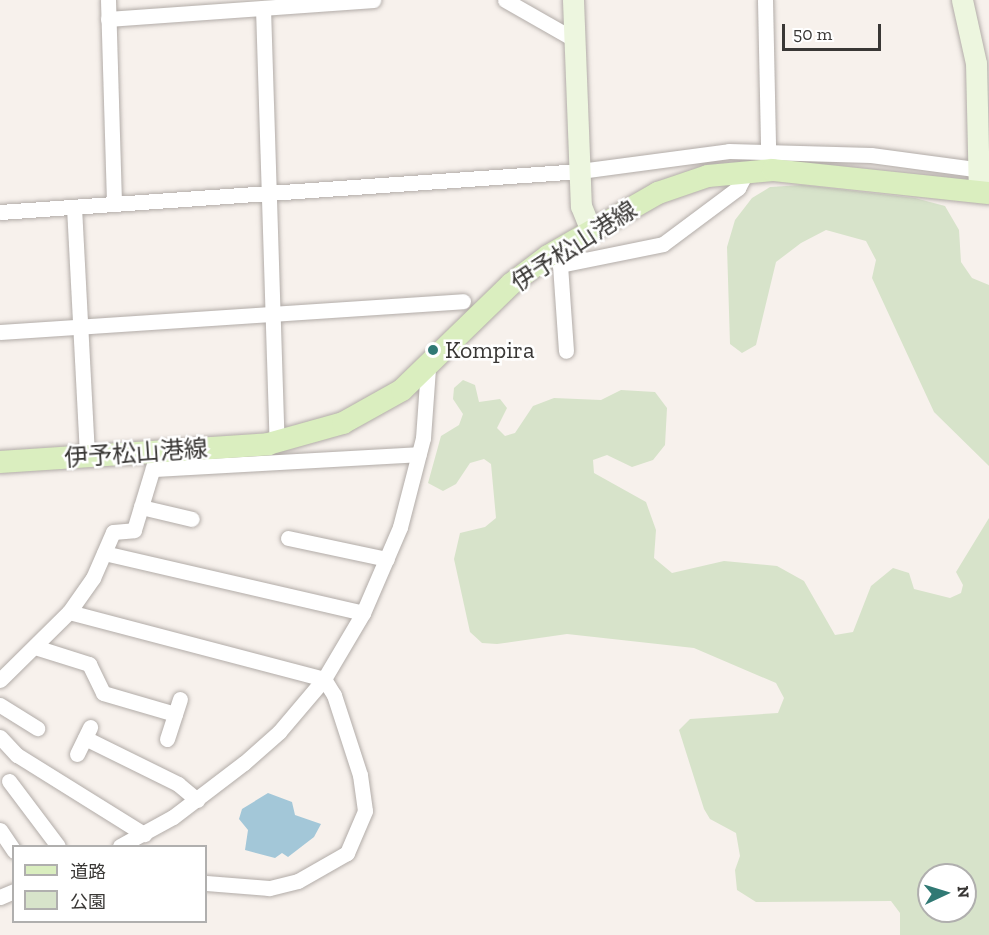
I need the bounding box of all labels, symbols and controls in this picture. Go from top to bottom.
scale bar [785,12,884,50]
text: 50 m [793,23,832,45]
street label: 伊予松山港線 [506,195,642,297]
place label: Kompira [445,336,535,364]
marker: Kompira [426,343,440,357]
street label: 伊予松山港線 [63,434,209,472]
legend [12,845,207,923]
text: 道路 [70,861,106,883]
north arrow [917,863,977,923]
text: N [954,885,973,899]
text: 公園 [70,891,106,913]

